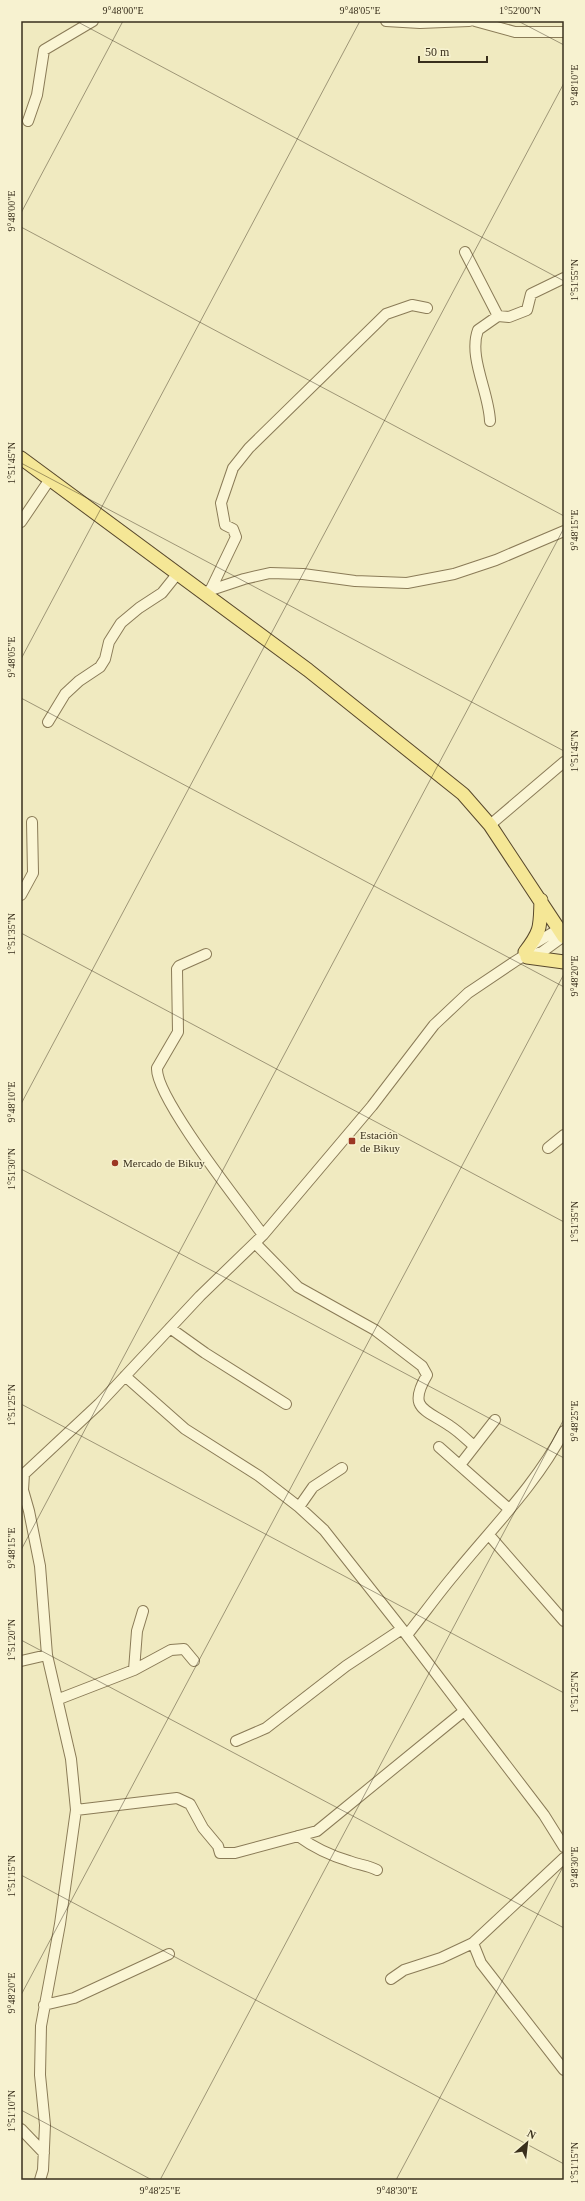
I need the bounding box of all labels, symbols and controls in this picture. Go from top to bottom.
text: 9°48'00"E [103,5,144,16]
text: 9°48'05"E [340,5,381,16]
text: 1°52'00"N [499,5,541,16]
scale bar [419,38,487,64]
text: 50 m [425,45,450,59]
text: 9°48'10"E [569,65,580,106]
text: 9°48'00"E [6,191,17,232]
text: 1°51'55"N [569,259,580,301]
text: 1°51'45"N [6,442,17,484]
text: 9°48'15"E [569,510,580,551]
text: 9°48'05"E [6,637,17,678]
text: 1°51'45"N [569,730,580,772]
text: 1°51'35"N [6,913,17,955]
text: 9°48'20"E [569,956,580,997]
text: 9°48'10"E [6,1082,17,1123]
place label: Estación de Bikuy [360,1129,401,1154]
marker: Estación de Bikuy [347,1136,357,1146]
text: 1°51'30"N [6,1148,17,1190]
place label: Mercado de Bikuy [123,1157,205,1169]
marker: Mercado de Bikuy [110,1158,120,1168]
text: 1°51'35"N [569,1201,580,1243]
text: 1°51'25"N [6,1384,17,1426]
text: 9°48'25"E [569,1401,580,1442]
text: 9°48'15"E [6,1528,17,1569]
text: 1°51'20"N [6,1619,17,1661]
text: 1°51'25"N [569,1671,580,1713]
text: 9°48'30"E [569,1847,580,1888]
text: 1°51'15"N [6,1855,17,1897]
text: 9°48'20"E [6,1973,17,2014]
text: 1°51'10"N [6,2090,17,2132]
north arrow [507,2123,547,2163]
text: N [525,2127,538,2141]
text: 1°51'15"N [569,2142,580,2184]
text: 9°48'25"E [140,2185,181,2196]
text: 9°48'30"E [377,2185,418,2196]

